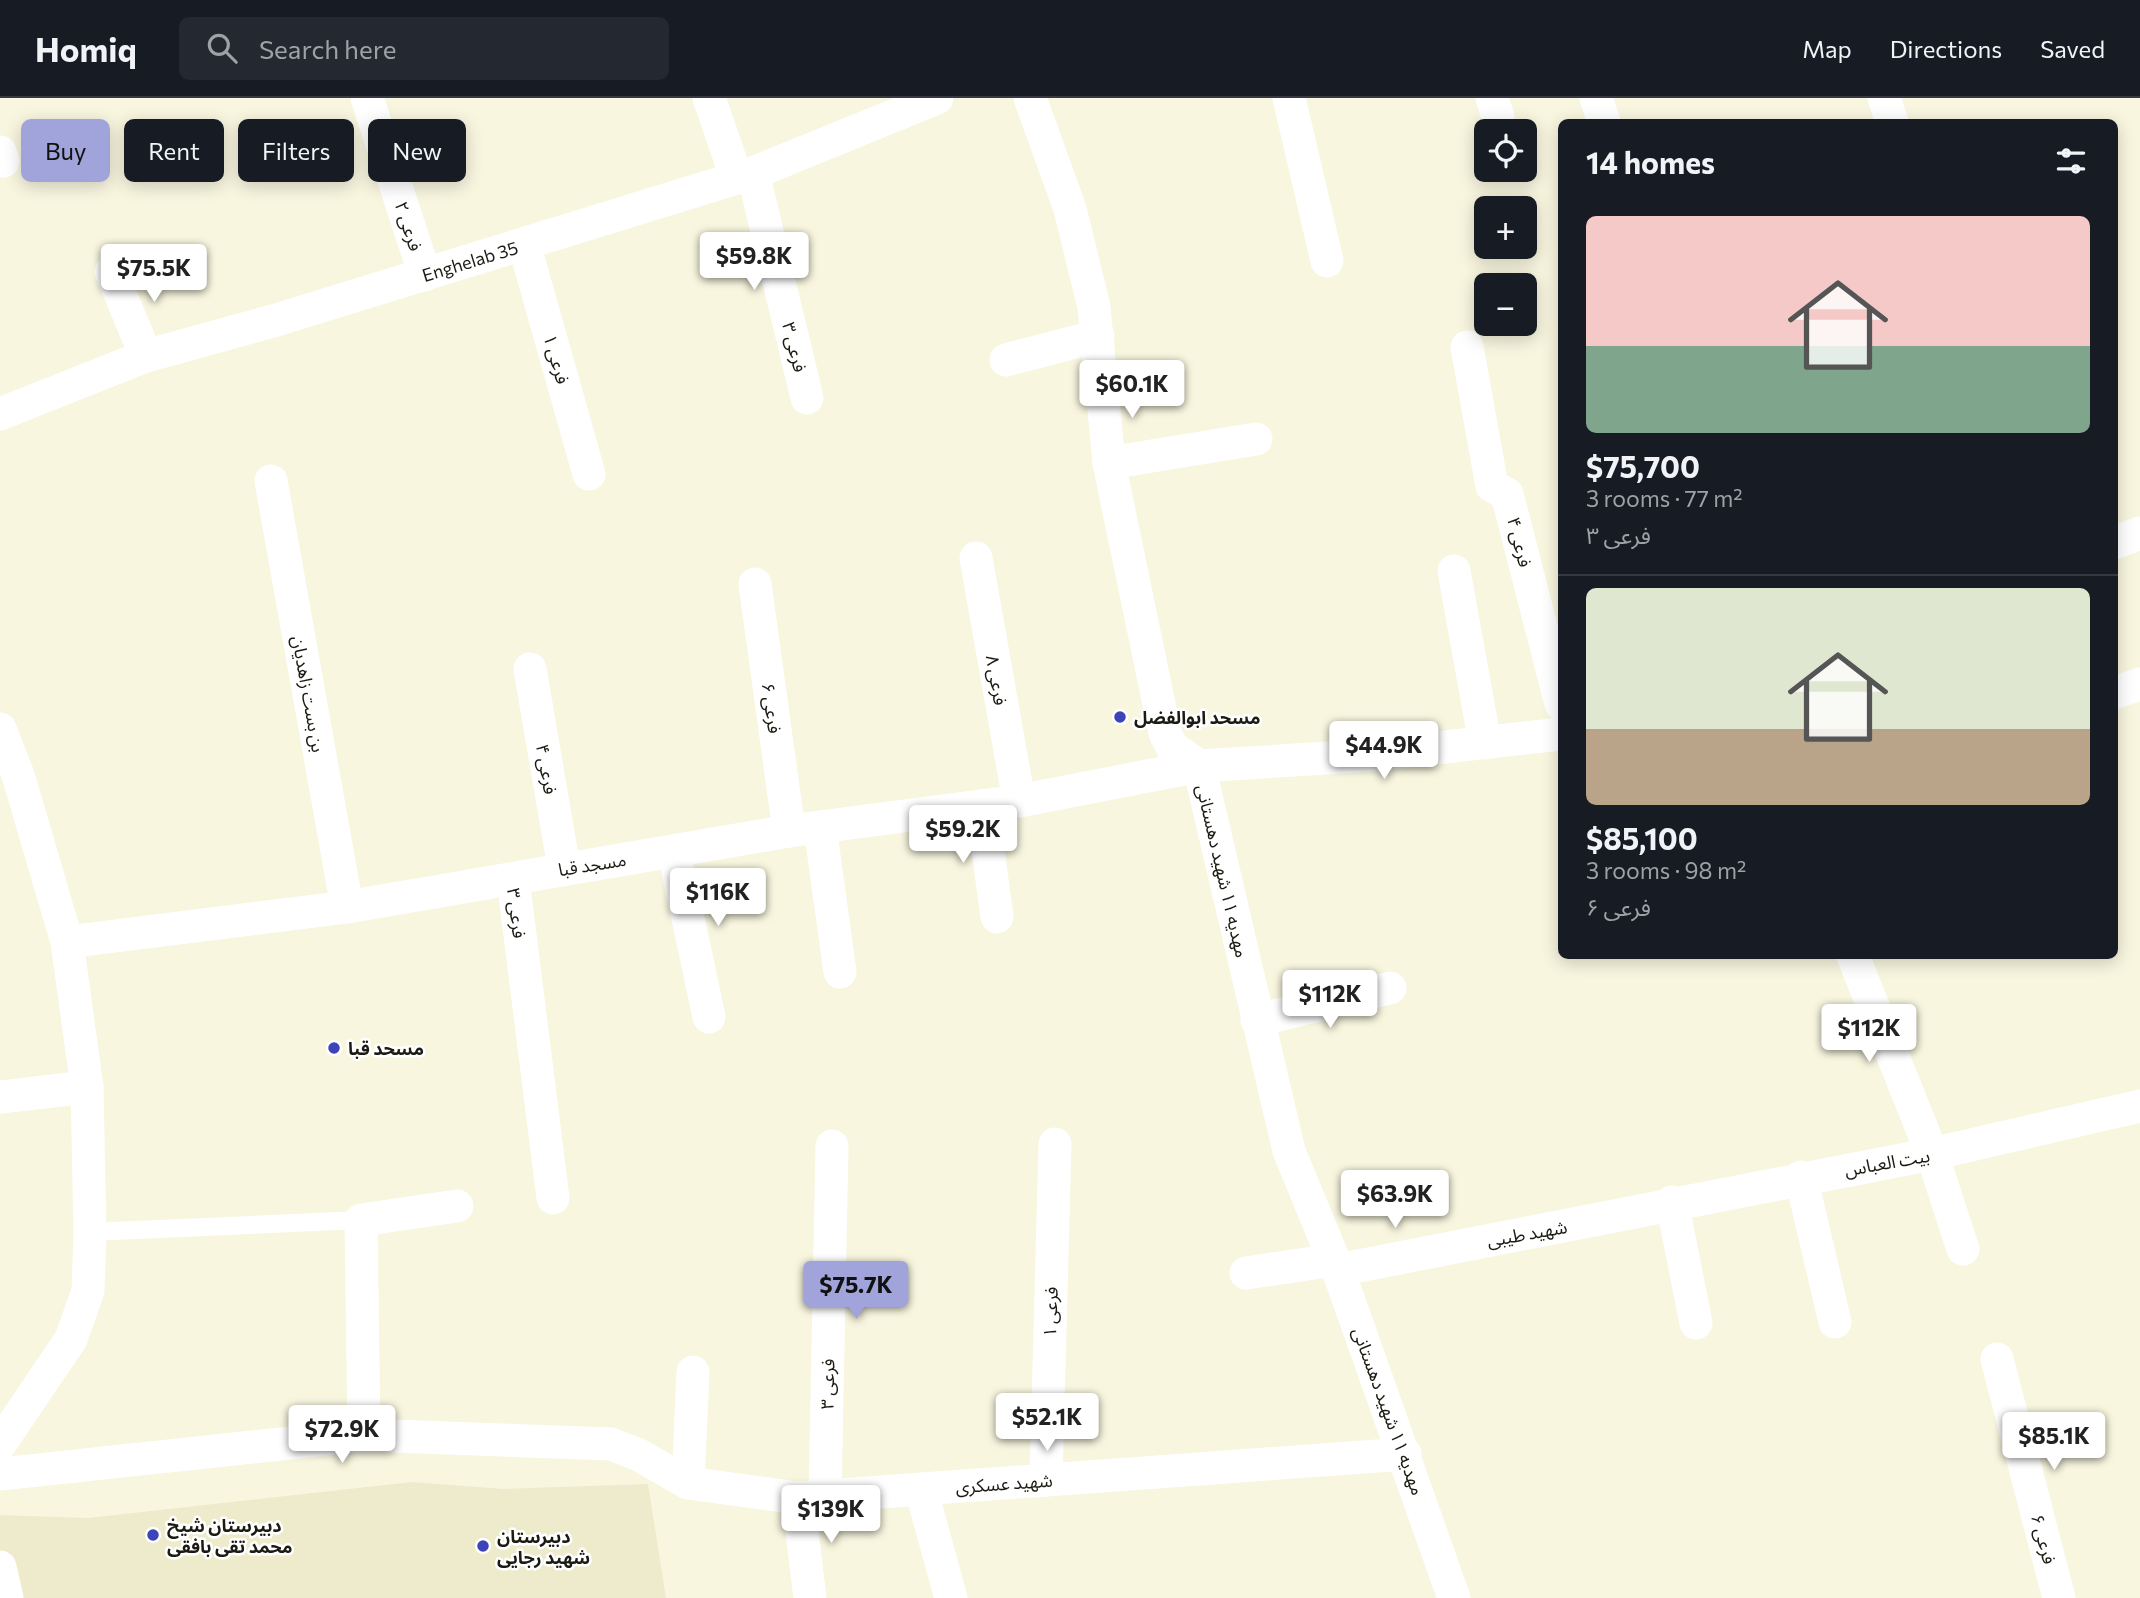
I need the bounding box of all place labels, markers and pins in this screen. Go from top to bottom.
pin: $59.8K [697,232,811,292]
pin: $75.5K [97,244,211,304]
pin: $60.1K [1075,360,1189,420]
place label: مسحد ابوالفضل [1134,706,1260,728]
marker: مسحد ابوالفضل [1112,709,1128,725]
pin: $44.9K [1327,722,1441,781]
pin: $59.2K [906,806,1020,865]
pin: $116K [669,868,767,928]
pin: $112K [1281,970,1379,1030]
pin: $112K [1820,1004,1918,1064]
place label: مسحد قبا [348,1037,424,1059]
marker: مسحد قبا [326,1040,342,1056]
pin: $63.9K [1338,1170,1452,1230]
pin: $75.7K [799,1262,913,1321]
pin: $52.1K [990,1394,1104,1453]
pin: $72.9K [285,1406,399,1465]
pin: $85.1K [1997,1412,2111,1472]
pin: $139K [782,1486,880,1545]
place label: دبیرستان شیخ محمد تقی بافقی [167,1514,292,1557]
place label: دبیرستان شهید رجایی [497,1525,590,1569]
marker: دبیرستان شیخ محمد تقی بافقی [145,1527,161,1543]
marker: دبیرستان شهید رجایی [475,1538,491,1554]

